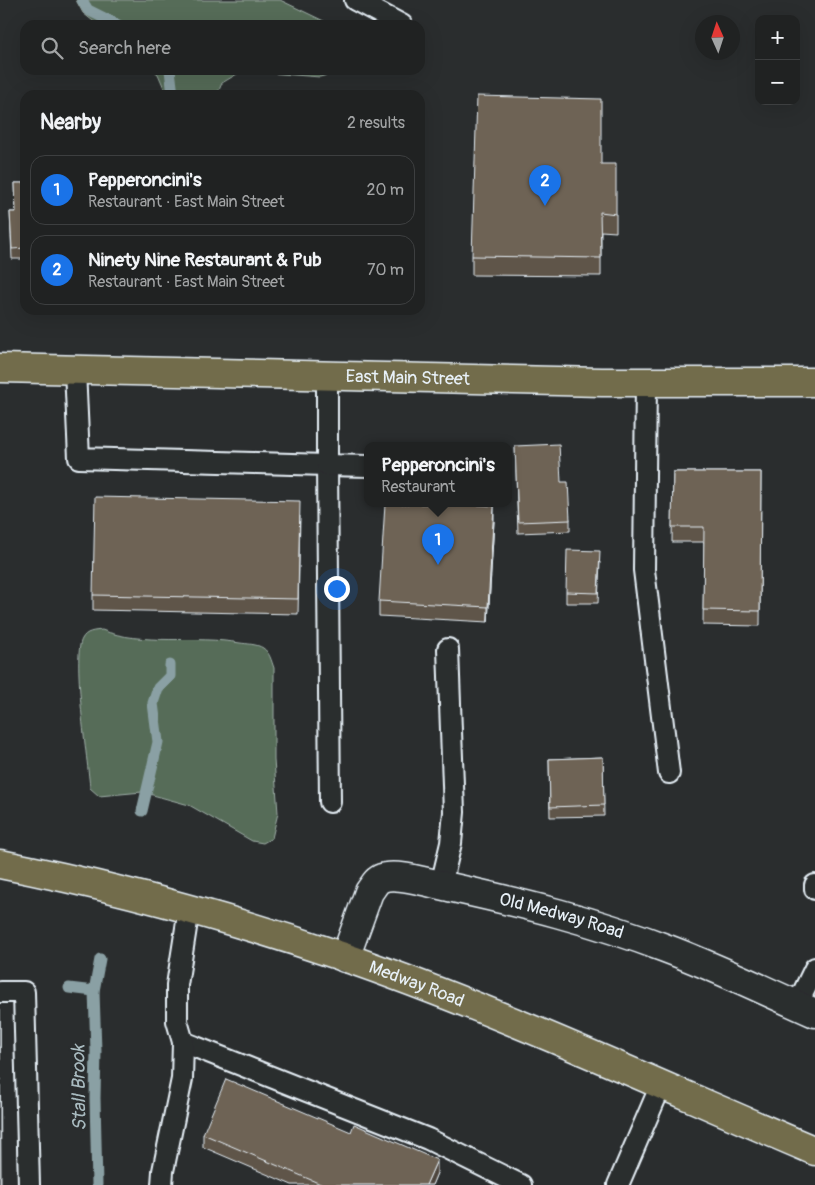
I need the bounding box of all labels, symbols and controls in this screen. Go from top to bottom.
north arrow [695,15,740,60]
map controls [755,15,800,105]
button: + [755,15,800,60]
search box [20,20,425,75]
icon: search [38,34,66,62]
text: Search here [78,36,171,60]
button: − [755,60,800,105]
text: Nearby [40,109,101,136]
text: 2 results [347,113,405,133]
pin: 2 [529,165,561,206]
text: Pepperoncini's [88,168,202,192]
text: 1 [54,180,60,200]
text: 20 m [366,180,404,200]
text: Restaurant · East Main Street [88,192,284,212]
text: Ninety Nine Restaurant & Pub [88,248,322,272]
text: 2 [53,260,61,280]
text: 70 m [367,260,404,280]
text: Restaurant · East Main Street [88,272,284,292]
street label: East Main Street [345,365,471,391]
popup [364,442,512,507]
text: Pepperoncini's [381,453,495,477]
text: Restaurant [381,477,455,497]
pin: 1 [422,524,454,565]
your location [324,576,350,602]
street label: Old Medway Road [497,888,627,944]
street label: Medway Road [366,956,467,1013]
water label: Stall Brook [66,1043,92,1131]

